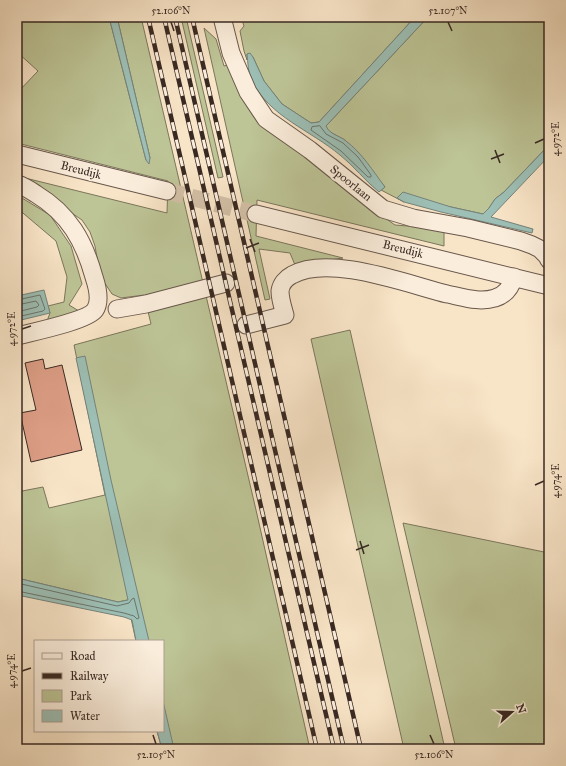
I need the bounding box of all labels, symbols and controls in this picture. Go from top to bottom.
text: 52.106°N [152,5,191,17]
text: 52.107°N [428,5,468,17]
text: 4.972°E [550,122,562,156]
street label: Breudijk [59,158,103,182]
street label: Spoorlaan [327,162,375,204]
street label: Breudijk [381,237,425,261]
text: 4.972°E [6,312,18,346]
text: 4.974°E [550,464,562,498]
legend [34,640,164,732]
text: Road [70,649,96,663]
text: 4.974°E [6,654,18,688]
text: Railway [70,669,109,683]
text: Park [70,689,92,703]
north arrow [492,692,532,732]
text: N [513,702,529,716]
text: Water [70,709,100,723]
text: 52.105°N [137,749,176,761]
text: 52.106°N [415,749,454,761]

